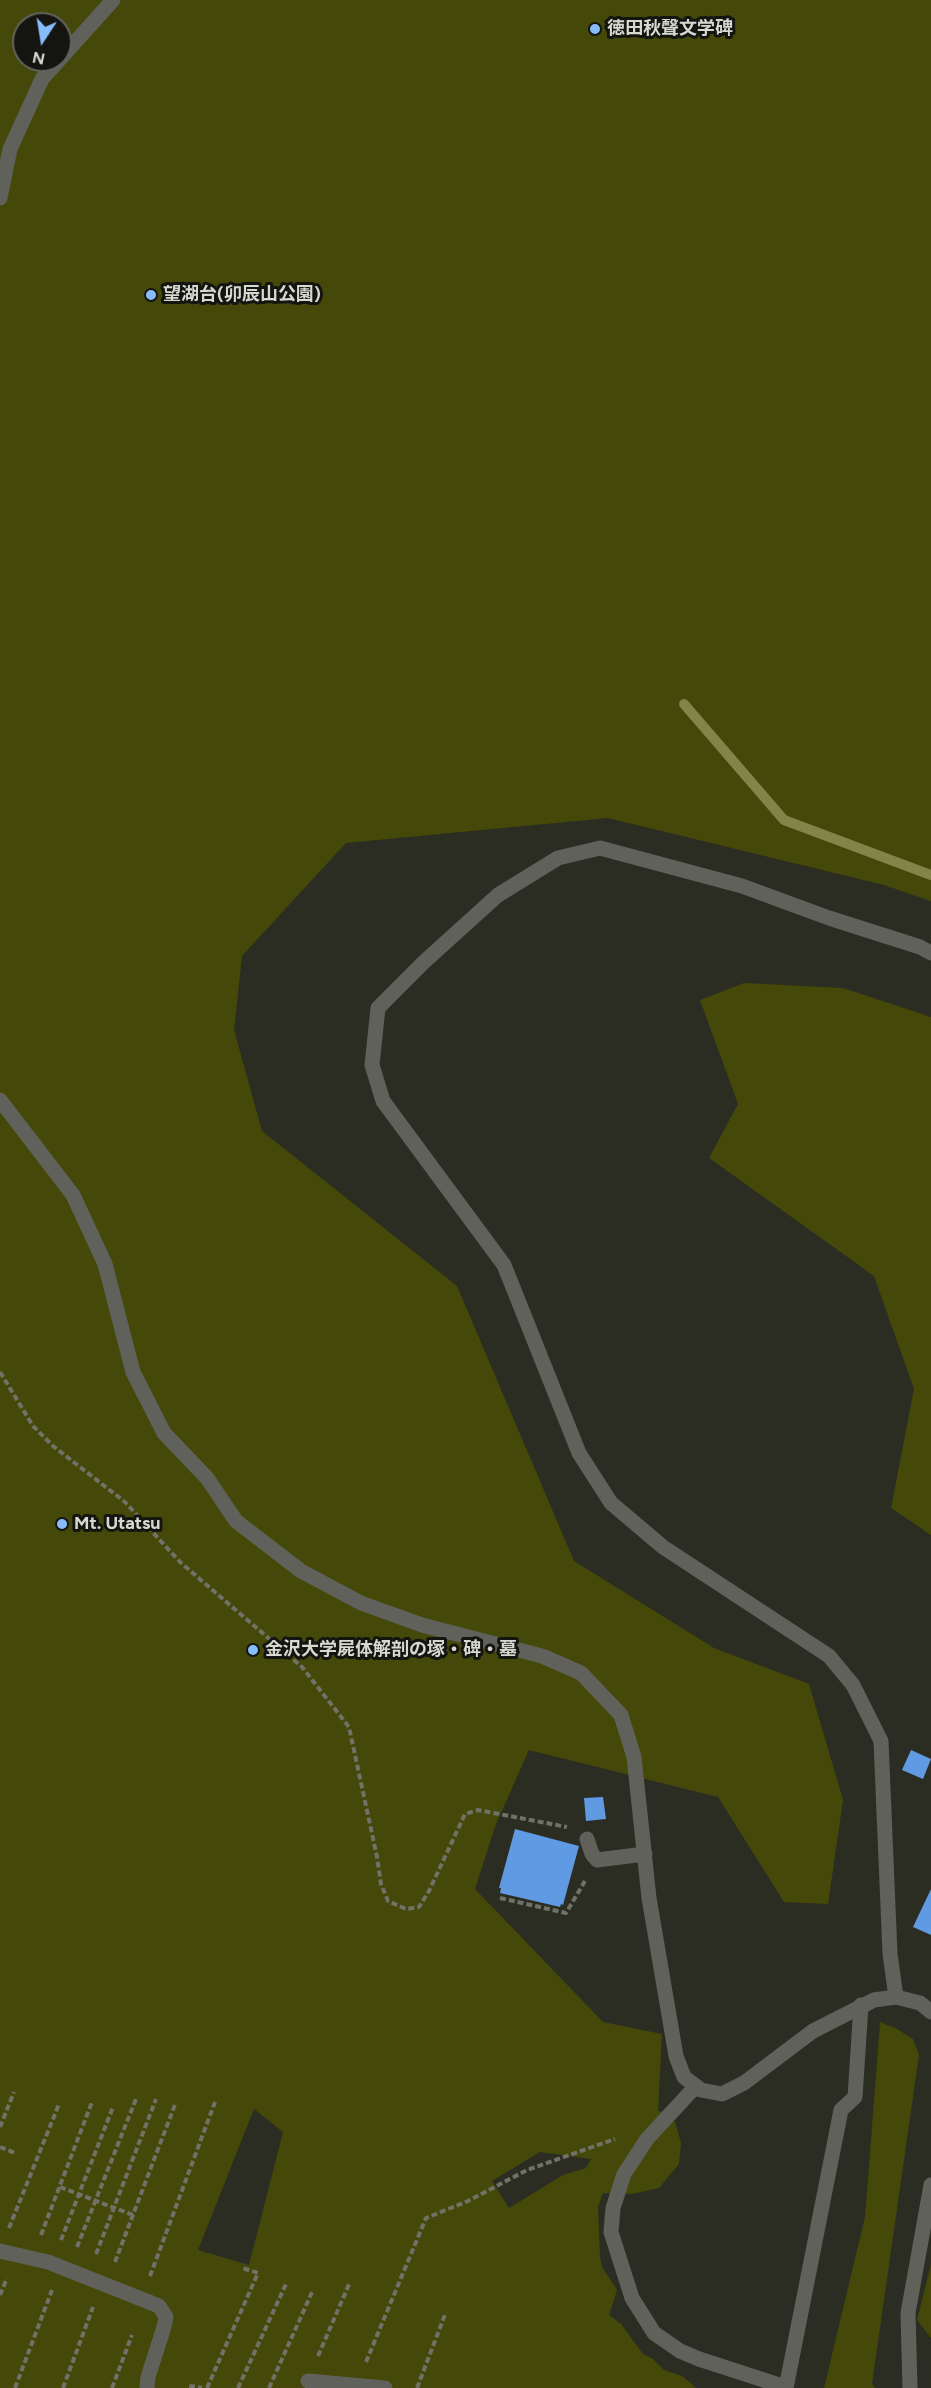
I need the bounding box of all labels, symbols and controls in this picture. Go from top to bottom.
north arrow [12,12,72,72]
place label: 徳田秋聲文学碑 [607,18,733,40]
marker: 徳田秋聲文学碑 [588,22,602,36]
text: N [31,48,47,69]
place label: 望湖台(卯辰山公園) [163,284,321,306]
marker: 望湖台(卯辰山公園) [144,288,158,302]
place label: Mt. Utatsu [74,1513,161,1535]
marker: Mt. Utatsu [55,1517,69,1531]
place label: 金沢大学屍体解剖の塚・碑・墓 [265,1639,517,1661]
marker: 金沢大学屍体解剖の塚・碑・墓 [246,1643,260,1657]

